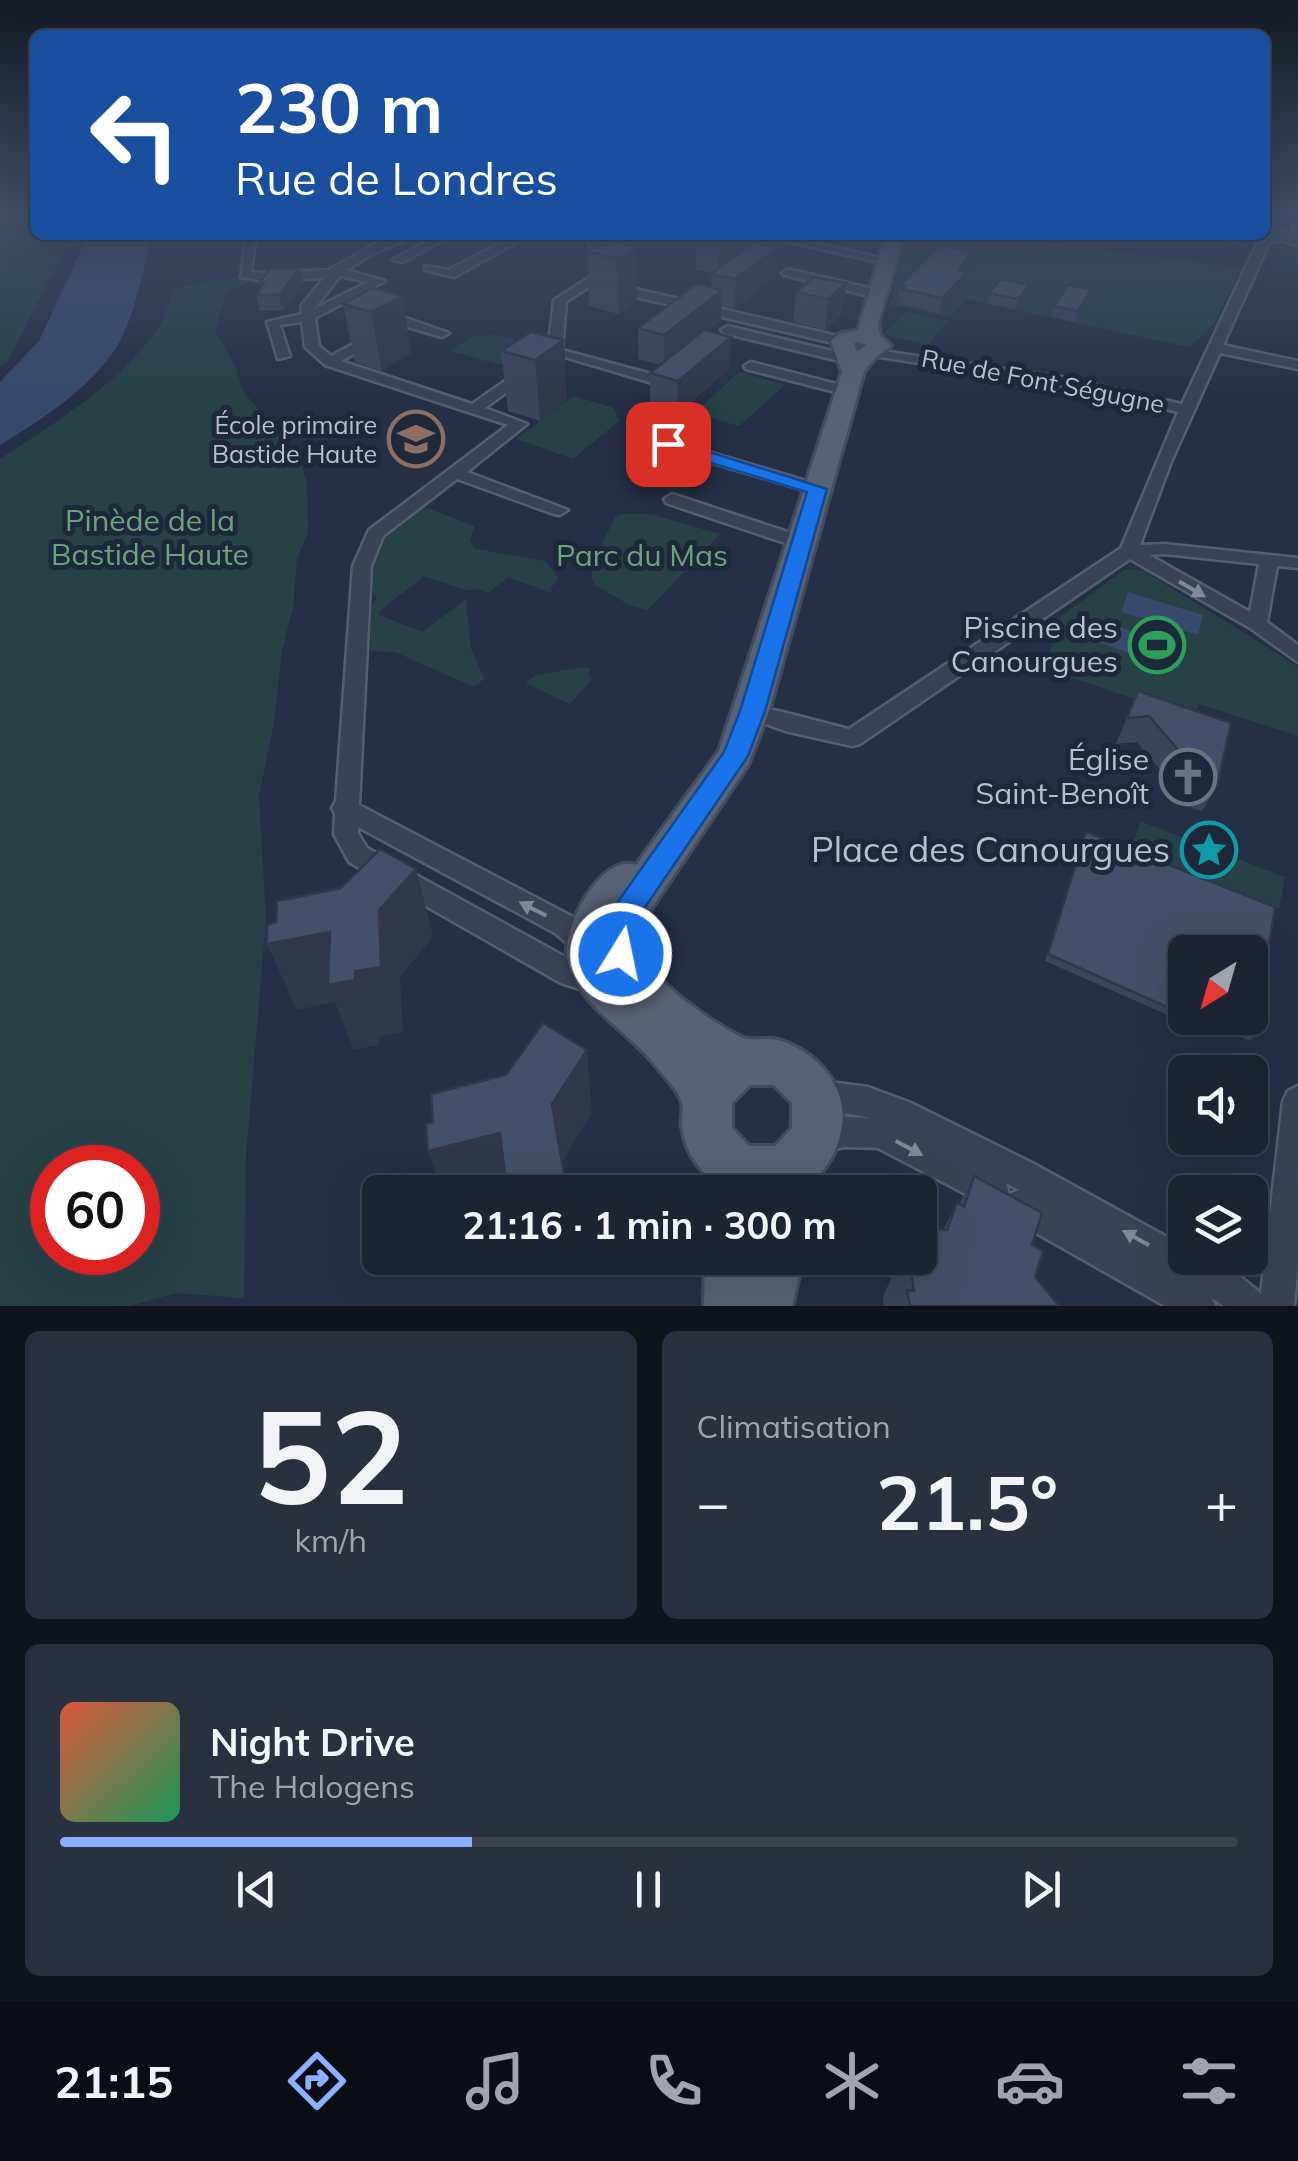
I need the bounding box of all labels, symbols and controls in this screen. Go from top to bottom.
text: 230 m [235,63,443,151]
icon: left [70,70,200,200]
text: Rue de Londres [235,150,558,206]
street label: Rue de Font Ségugne [919,342,1167,419]
pin [626,402,711,487]
place label: École primaire Bastide Haute [212,409,377,469]
school or university icon: École primaire Bastide Haute [386,409,446,469]
icon: arrive [641,417,696,472]
park label: Pinède de la Bastide Haute [51,501,249,573]
park label: Parc du Mas [556,536,728,574]
one-way arrow [1178,580,1206,597]
place label: Piscine des Canourgues [951,608,1118,680]
sports icon: Piscine des Canourgues [1127,615,1187,675]
place label: Église Saint-Benoît [975,740,1149,812]
church icon: Église Saint-Benoît [1158,747,1218,807]
place icon: Place des Canourgues [1179,820,1239,880]
place label: Place des Canourgues [811,827,1170,871]
one-way arrow [519,901,548,918]
position arrow [569,902,673,1006]
north arrow [1168,935,1268,1035]
map controls [1168,935,1268,1275]
button: sound [1168,1055,1268,1155]
one-way arrow [895,1139,924,1156]
speed limit sign: 60 [30,1145,160,1275]
button: layers [1168,1175,1268,1275]
text: 21:16 · 1 min · 300 m [462,1201,837,1249]
one-way arrow [1122,1229,1150,1247]
text: 52 [253,1373,409,1537]
text: Climatisation [697,1406,891,1446]
text: 21.5° [876,1455,1058,1549]
text: − [697,1468,730,1537]
text: + [1205,1468,1238,1537]
text: km/h [295,1520,367,1560]
text: Night Drive [210,1718,415,1766]
text: The Halogens [210,1766,415,1806]
icon: previous [229,1862,284,1917]
icon: pause [621,1862,676,1917]
icon: next [1014,1862,1069,1917]
icon: directions [282,2046,352,2116]
icon: music [460,2046,530,2116]
icon: phone [639,2046,709,2116]
icon: climate [817,2046,887,2116]
icon: car [995,2046,1065,2116]
icon: filters [1174,2046,1244,2116]
text: 21:15 [54,2053,173,2109]

